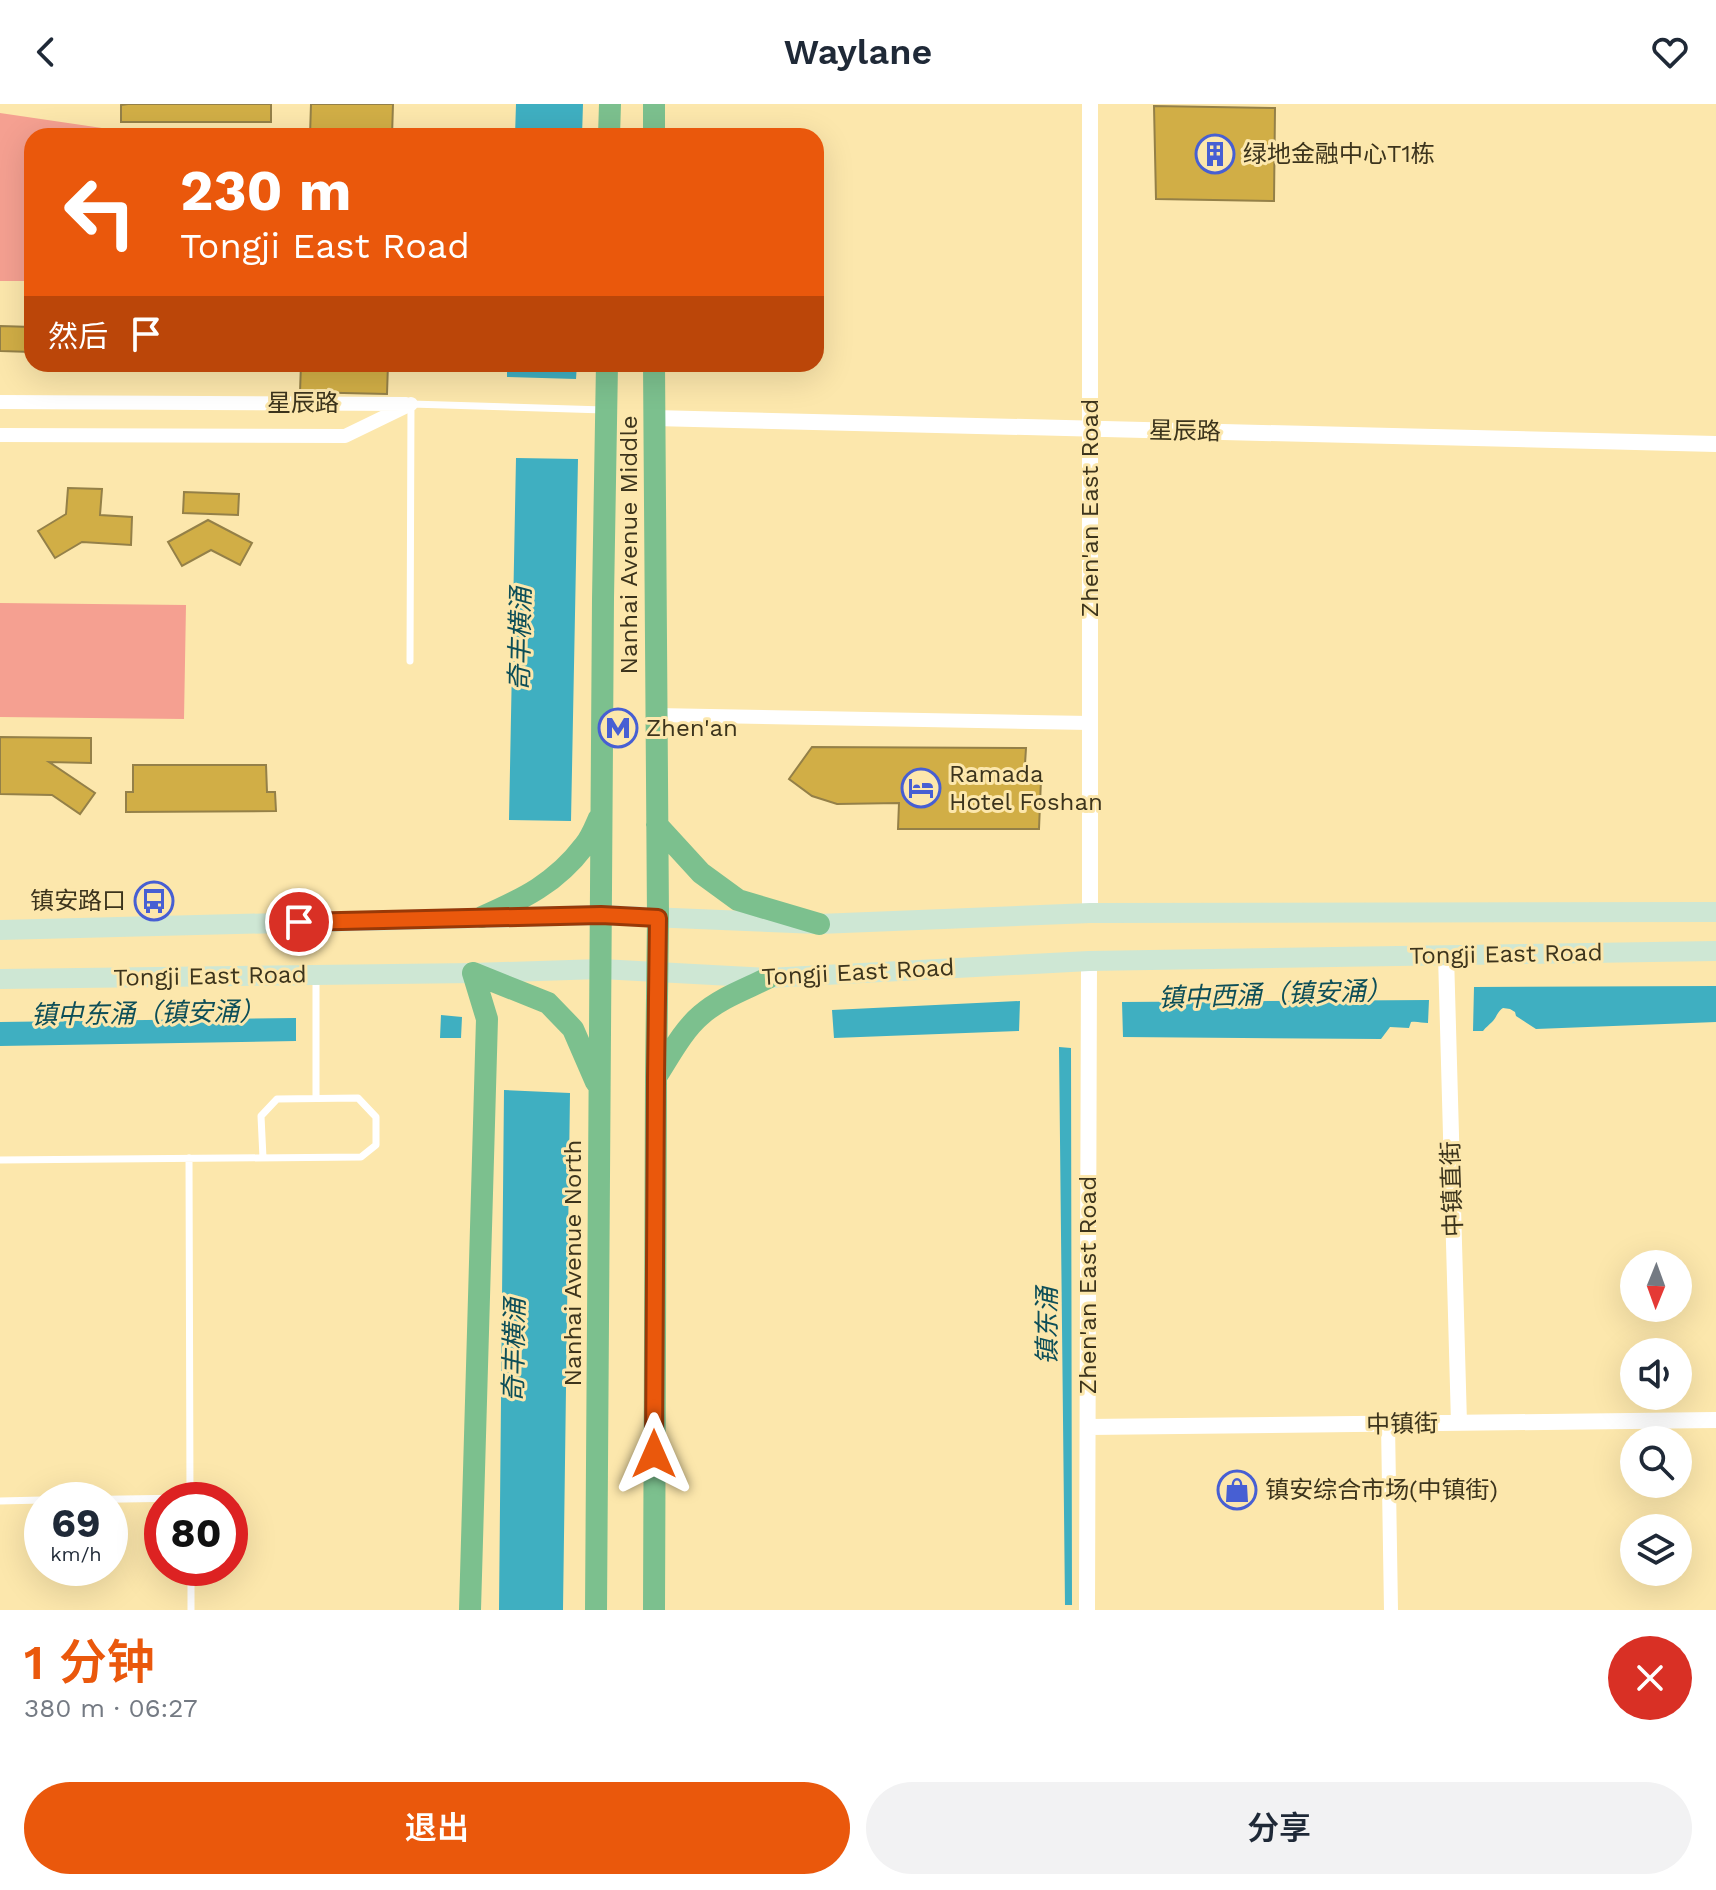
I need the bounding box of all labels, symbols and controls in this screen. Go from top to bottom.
icon: back [24,30,68,74]
icon: heart [1648,30,1692,74]
text: Waylane [784,31,932,73]
building icon: 绿地金融中心T1栋 [1194,133,1236,175]
place label: 绿地金融中心T1栋 [1243,140,1435,168]
text: 230 m [180,158,351,224]
icon: left [48,160,152,264]
text: Tongji East Road [180,225,470,267]
icon: arrive [124,312,168,356]
text: 然后 [48,319,108,354]
street label: 星辰路 [267,389,339,417]
street label: Zhen'an East Road [1076,399,1104,617]
street label: Nanhai Avenue Middle [615,415,643,675]
street label: 星辰路 [1149,416,1221,446]
water label: 奇丰横涌 [504,584,536,691]
metro station icon: Zhen'an [597,707,639,749]
place label: Zhen'an [646,714,738,742]
place label: Ramada Hotel Foshan [949,760,1103,816]
hotel icon: Ramada Hotel Foshan [900,767,942,809]
bus stop icon: 镇安路口 [133,880,175,922]
place label: 镇安路口 [30,887,126,915]
pin [265,888,333,956]
icon: arrive [277,900,321,944]
street label: Tongji East Road [1409,938,1603,970]
street label: Tongji East Road [761,953,955,991]
street label: Tongji East Road [113,960,307,992]
water label: 镇中西涌（镇安涌） [1158,975,1392,1013]
water label: 镇中东涌（镇安涌） [31,996,265,1030]
street label: Nanhai Avenue North [559,1140,587,1386]
street label: 中镇直街 [1436,1141,1468,1237]
street label: Zhen'an East Road [1074,1176,1102,1394]
north arrow [1620,1250,1692,1322]
map controls [1620,1250,1692,1586]
water label: 镇东涌 [1032,1284,1062,1365]
water label: 奇丰横涌 [498,1295,530,1402]
button: sound [1620,1338,1692,1410]
street label: 中镇街 [1366,1409,1438,1439]
position arrow [612,1412,696,1496]
button: search [1620,1426,1692,1498]
shop icon: 镇安综合市场(中镇街) [1216,1469,1258,1511]
place label: 镇安综合市场(中镇街) [1265,1476,1498,1504]
speed limit sign: 80 [144,1482,248,1586]
text: 69 [51,1500,101,1547]
button: layers [1620,1514,1692,1586]
text: km/h [50,1542,102,1566]
text: 1 分钟 [24,1634,155,1691]
button: close [1608,1636,1692,1720]
text: 380 m · 06:27 [24,1693,198,1723]
button: 退出 [24,1782,850,1874]
button: 分享 [866,1782,1692,1874]

